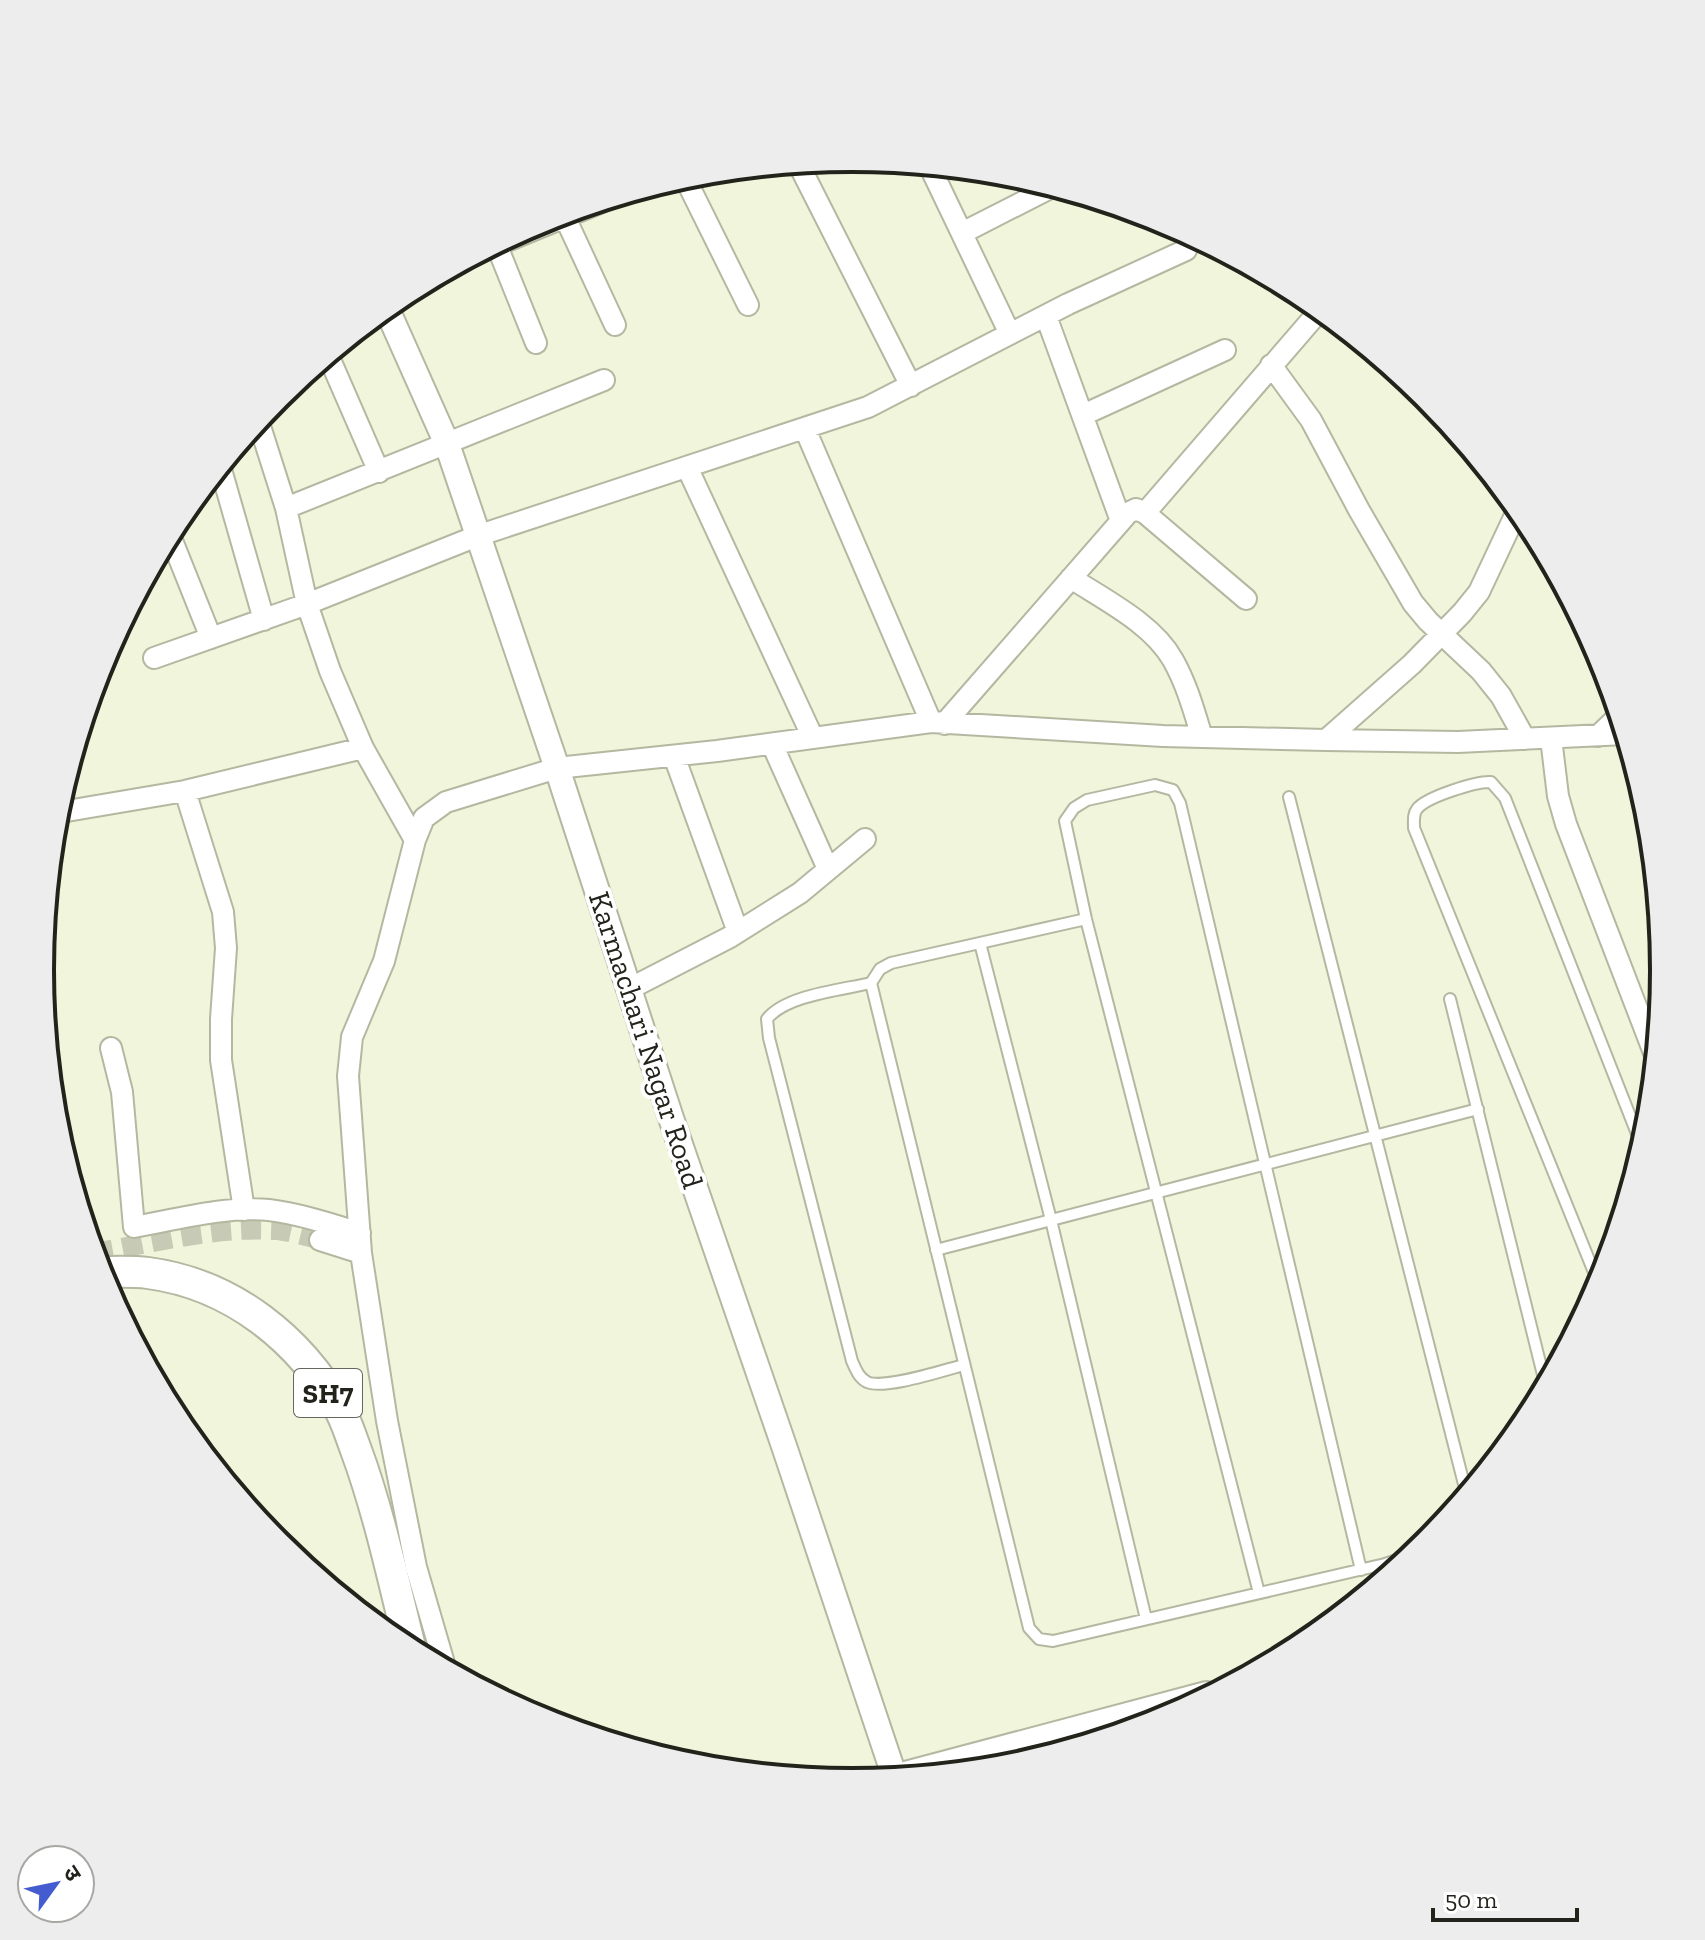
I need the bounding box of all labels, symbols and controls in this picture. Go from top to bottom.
street label: Karmachari Nagar Road [581,887,711,1193]
road number: SH7 [294,1369,362,1417]
north arrow [16,1844,96,1924]
text: उ [58,1861,88,1887]
scale bar [1433,1872,1577,1922]
text: 50 m [1445,1885,1498,1914]

